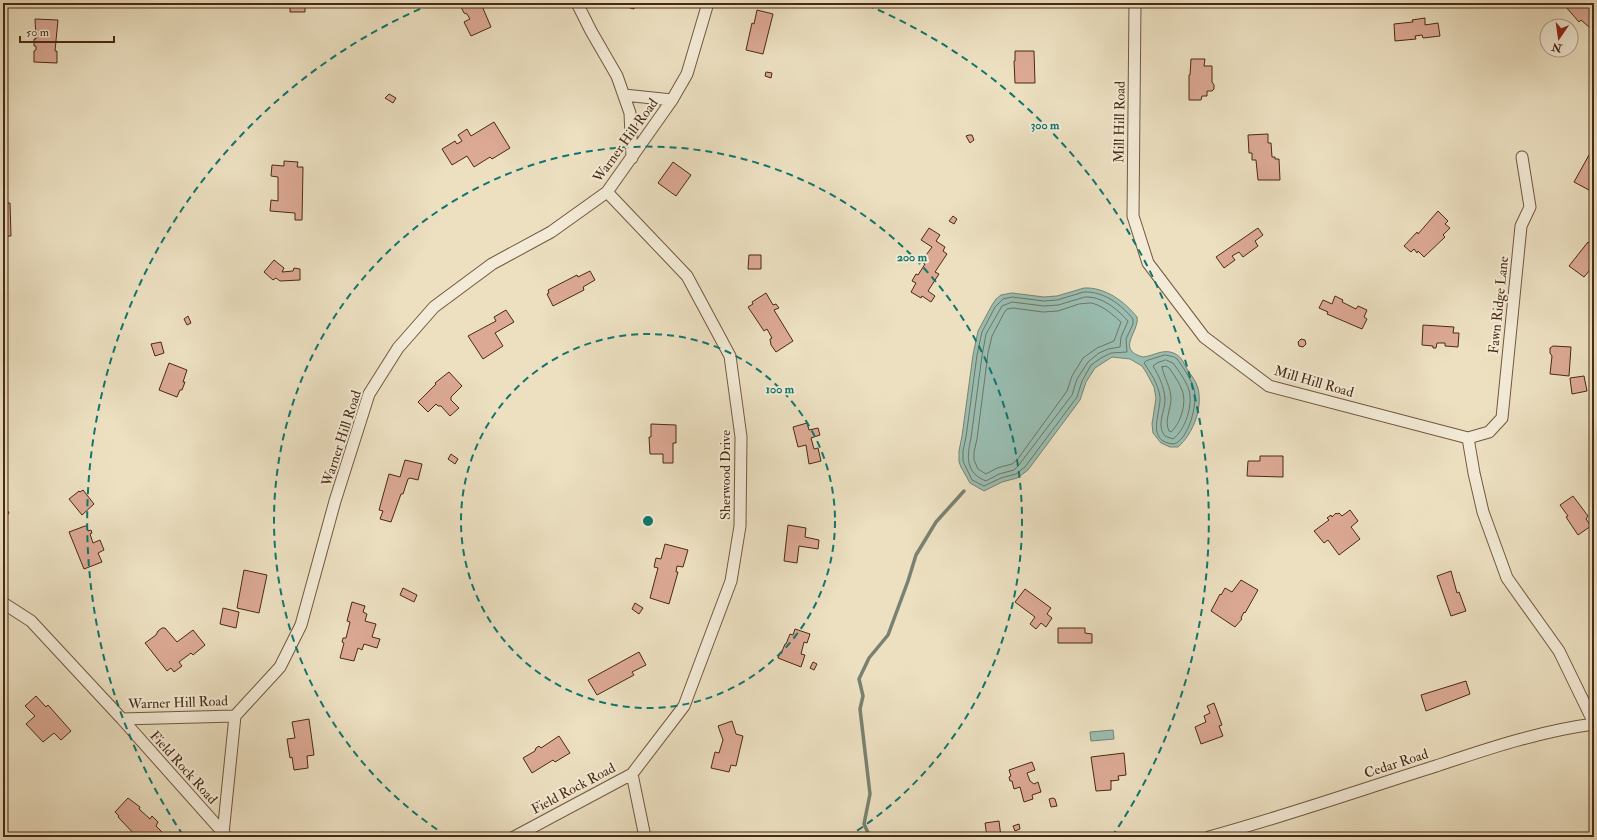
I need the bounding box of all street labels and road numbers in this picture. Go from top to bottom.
street label: Mill Hill Road [1110,81,1129,163]
street label: Warner Hill Road [589,95,662,186]
street label: Fawn Ridge Lane [1485,255,1512,355]
street label: Mill Hill Road [1272,362,1356,401]
street label: Warner Hill Road [318,388,365,489]
street label: Sherwood Drive [717,430,734,520]
street label: Warner Hill Road [127,692,228,713]
street label: Field Rock Road [146,727,221,808]
street label: Cedar Road [1362,745,1430,782]
street label: Field Rock Road [528,759,618,818]

